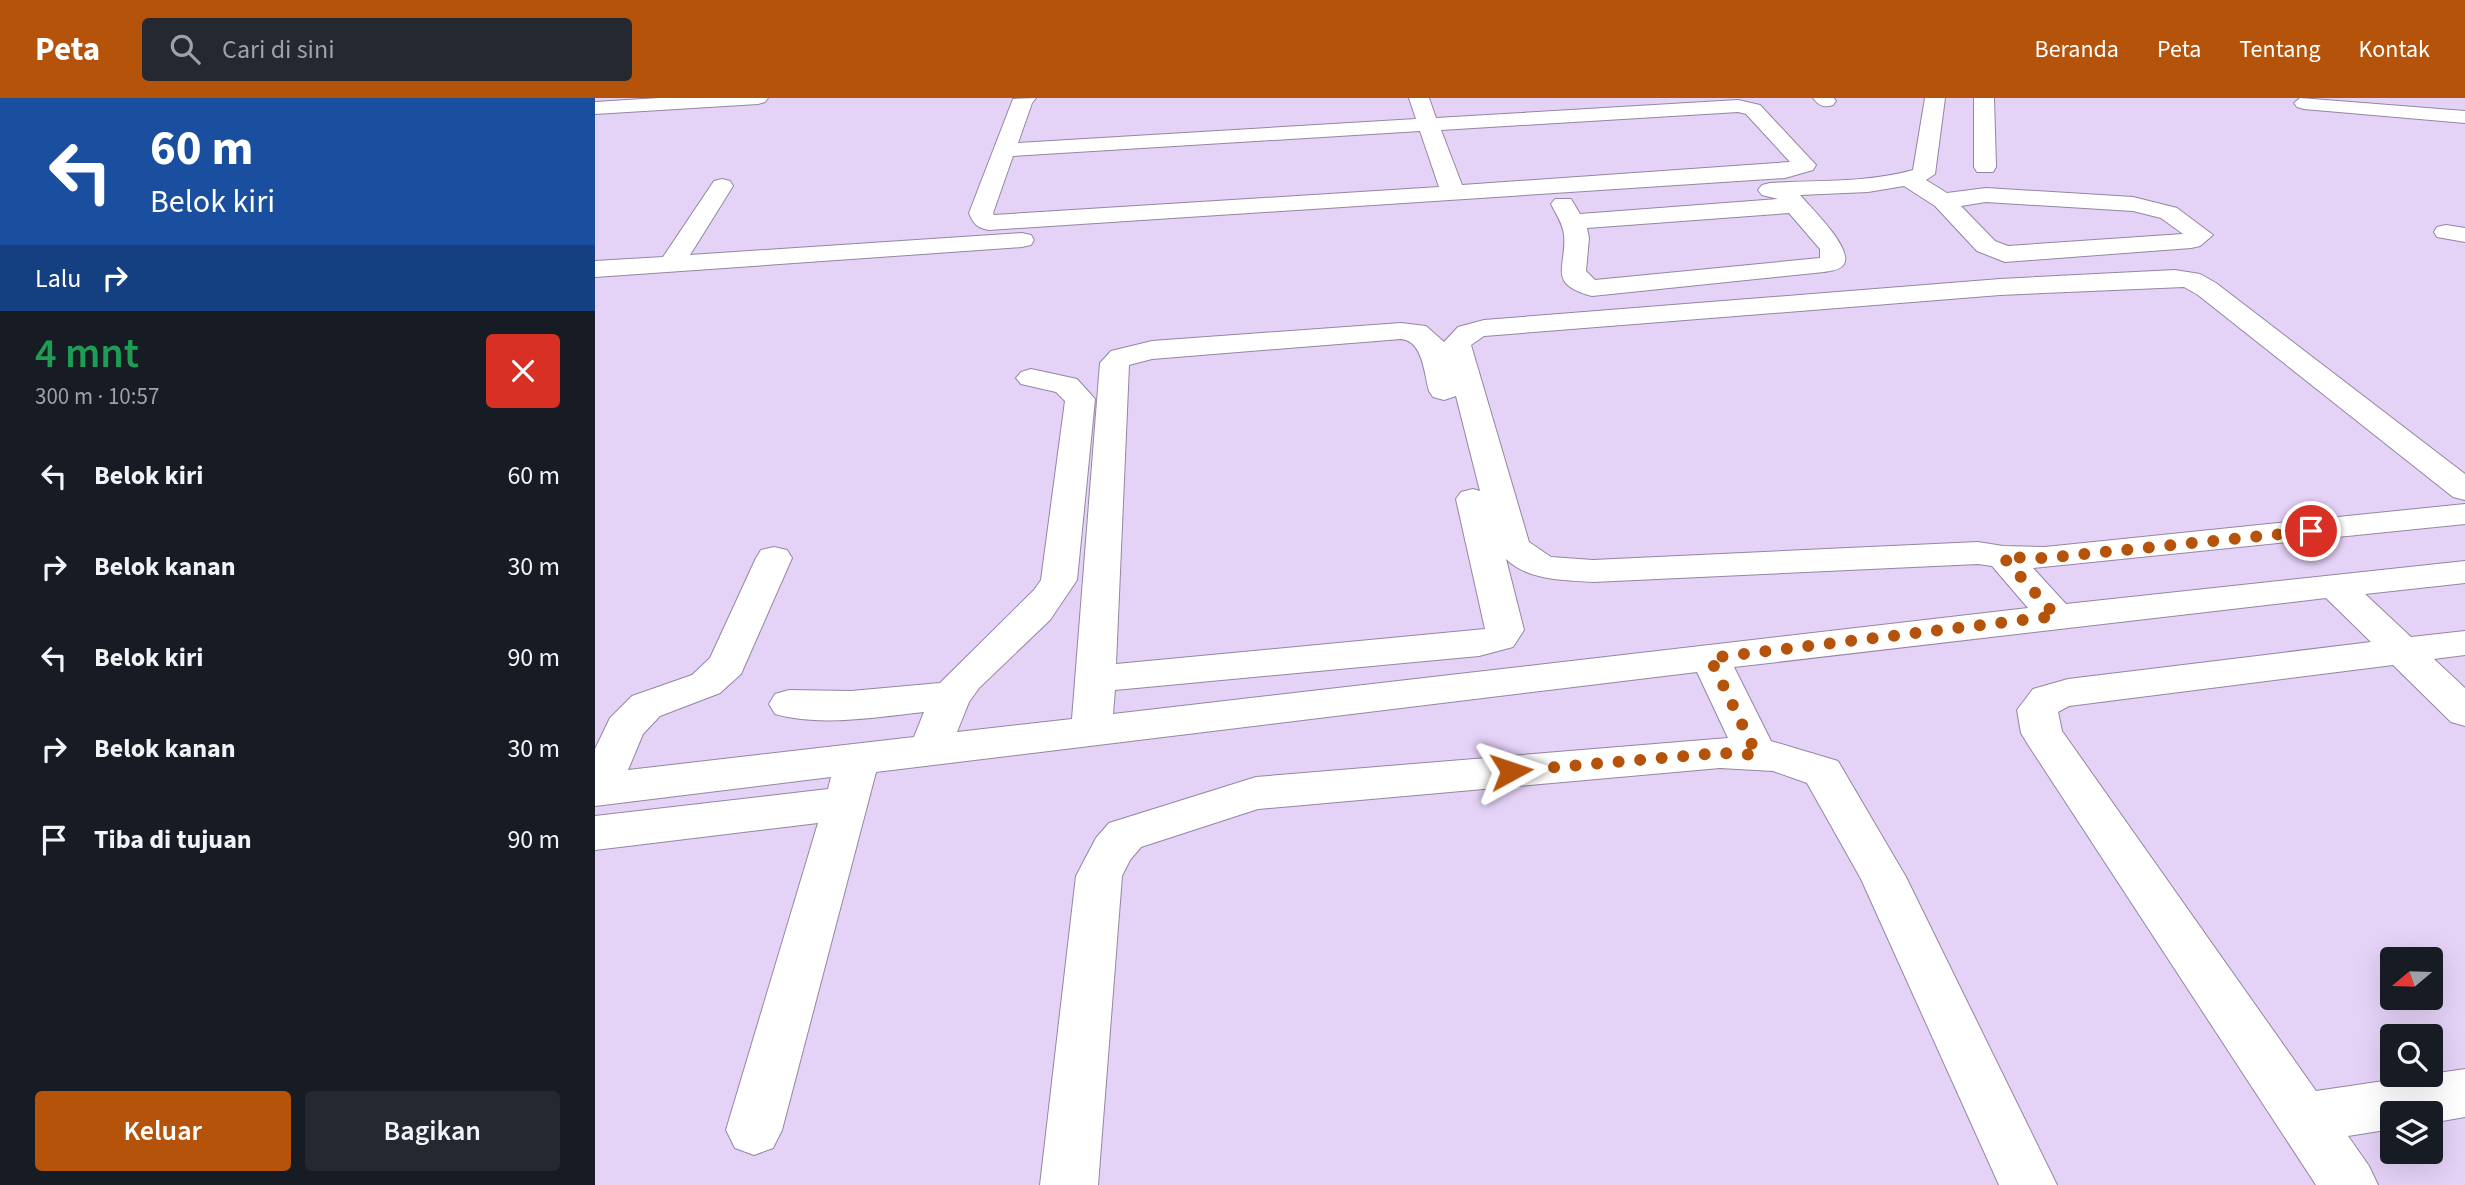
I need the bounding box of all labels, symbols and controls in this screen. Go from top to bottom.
search box [142,18,632,81]
text: Peta [35,26,100,73]
icon: search [166,30,204,68]
text: Cari di sini [222,31,335,68]
text: Beranda [2035,32,2119,67]
text: Peta [2157,32,2201,67]
text: Tentang [2239,32,2321,67]
text: Kontak [2359,32,2430,67]
text: 60 m [150,114,254,184]
icon: left [35,126,126,217]
text: Belok kiri [150,179,275,225]
icon: right [96,259,134,297]
text: Lalu [35,260,82,297]
text: 4 mnt [35,324,139,384]
button: close [486,334,560,408]
text: 300 m · 10:57 [35,380,159,413]
icon: left [35,457,73,495]
text: Belok kiri [94,457,203,494]
text: 60 m [507,457,560,494]
pin [2281,501,2341,561]
icon: arrive [2292,512,2330,550]
icon: right [35,548,73,586]
text: Belok kanan [94,548,236,585]
text: 30 m [507,548,560,585]
icon: left [35,639,73,677]
text: Belok kiri [94,639,203,676]
text: 90 m [507,639,560,676]
icon: right [35,730,73,768]
text: Belok kanan [94,730,236,767]
text: 30 m [507,730,560,767]
position arrow [1474,734,1548,808]
icon: arrive [35,821,73,859]
text: Tiba di tujuan [94,821,252,858]
text: 90 m [507,821,560,858]
north arrow [2380,947,2443,1010]
map controls [2380,947,2443,1164]
button: search [2380,1024,2443,1087]
button: Keluar [35,1091,291,1171]
button: Bagikan [305,1091,560,1171]
button: layers [2380,1101,2443,1164]

